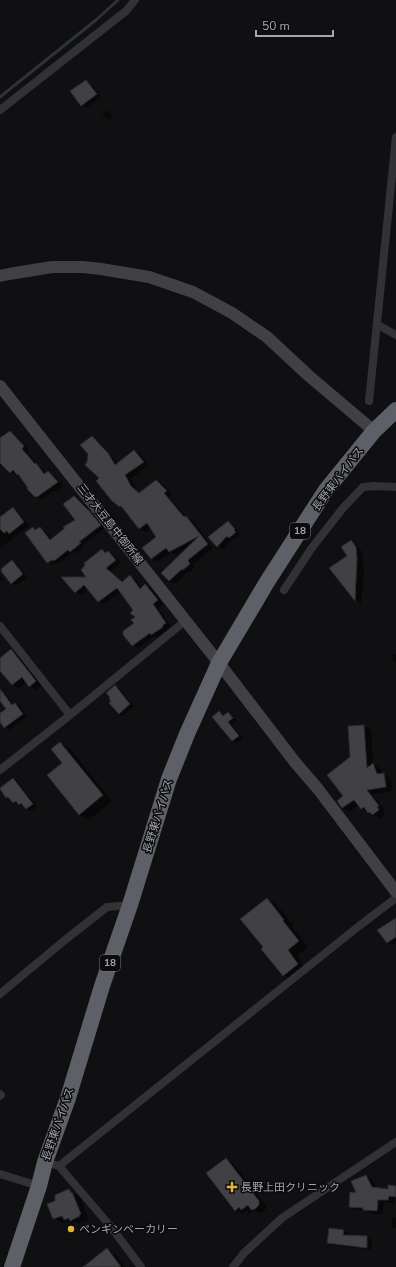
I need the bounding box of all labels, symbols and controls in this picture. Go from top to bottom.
scale bar [256,12,333,38]
text: 50 m [262,18,290,34]
street label: 長野東バイパス [309,444,367,514]
street label: 三才大豆島中御所線 [74,480,146,568]
road number: 18 [290,523,310,539]
street label: 長野東バイパス [140,777,176,855]
road number: 18 [100,955,120,971]
street label: 長野東バイパス [38,1085,78,1163]
place label: 長野上田クリニック [241,1180,340,1195]
marker: 長野上田クリニック [226,1181,238,1193]
place label: ペンギンベーカリー [79,1222,178,1237]
marker: ペンギンベーカリー [66,1224,76,1234]

